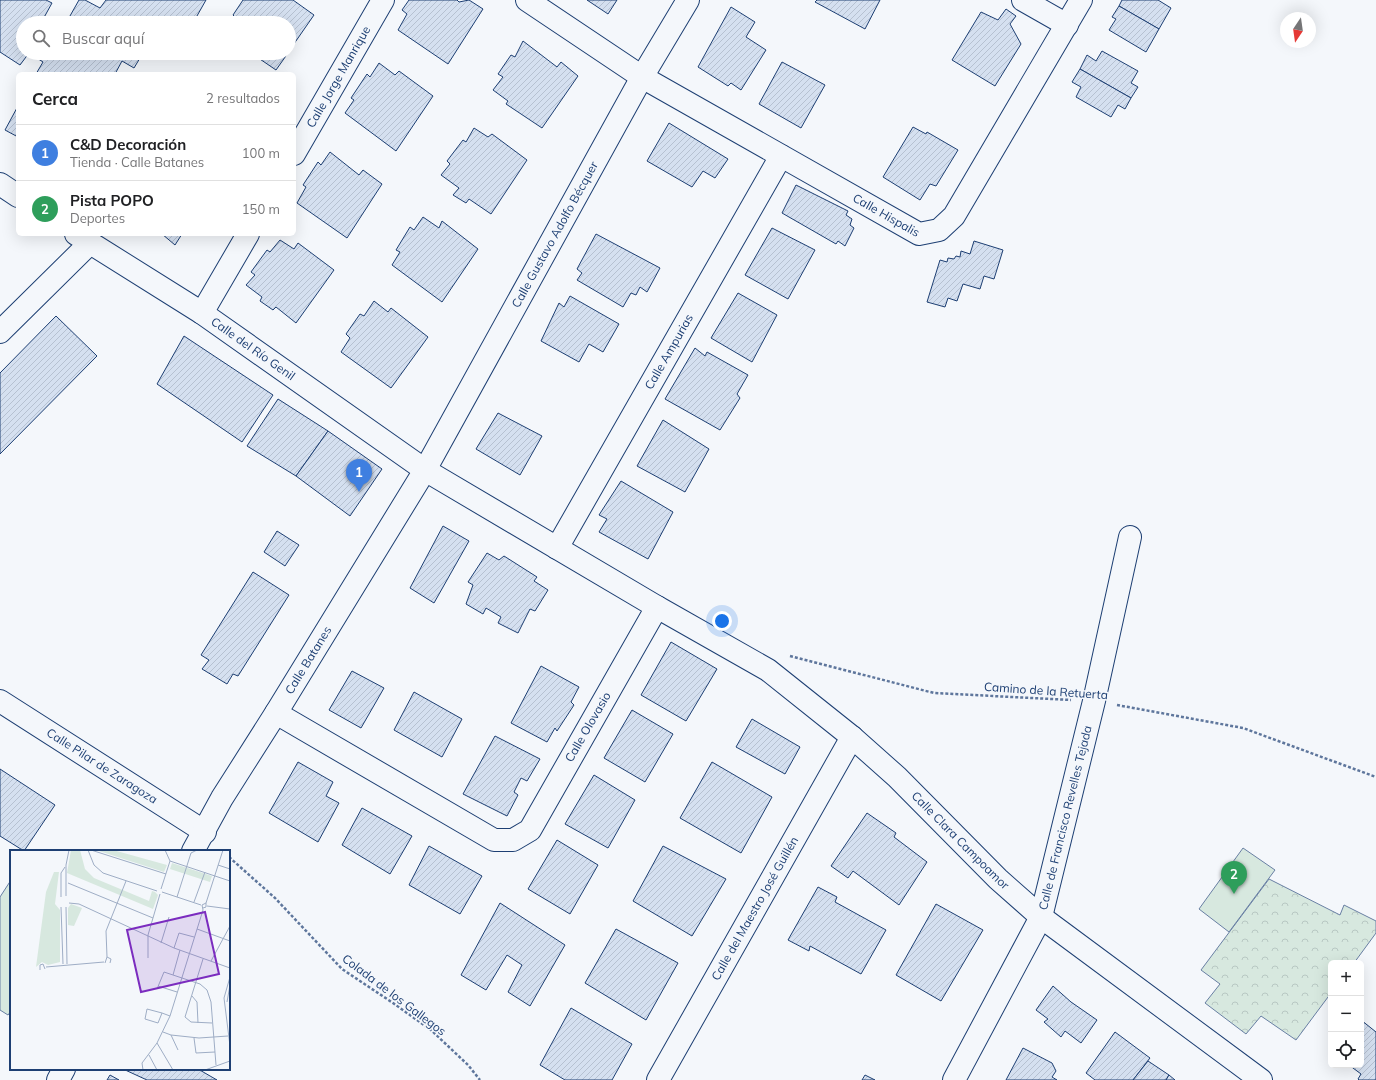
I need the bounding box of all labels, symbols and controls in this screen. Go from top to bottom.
north arrow [1280,12,1316,48]
search box [16,16,296,60]
street label: Calle Jorge Manrique [303,23,373,130]
icon: search [30,27,52,49]
text: Buscar aquí [62,29,144,48]
text: Cerca [32,88,78,109]
text: 2 resultados [206,90,280,106]
text: C&D Decoración [70,135,186,154]
text: 1 [41,145,49,161]
text: 100 m [242,145,280,161]
text: Tienda · Calle Batanes [70,154,204,170]
street label: Calle Gustavo Adolfo Bécquer [508,158,601,310]
street label: Calle Hispalis [850,190,923,240]
text: Pista POPO [70,191,154,210]
text: 2 [41,201,49,217]
text: 150 m [242,201,280,217]
text: Deportes [70,210,125,226]
street label: Calle Ampurias [641,311,696,392]
street label: Calle del Río Genil [208,314,298,383]
pin: 1 [346,459,372,492]
your location [712,611,732,631]
street label: Calle Batanes [281,623,334,697]
street label: Camino de la Retuerta [984,679,1108,702]
street label: Calle Olovasio [561,689,614,765]
street label: Calle de Francisco Revelles Tejada [1035,724,1095,911]
street label: Calle Pilar de Zaragoza [44,725,161,807]
street label: Calle Clara Campoamor [909,788,1013,893]
street label: Calle del Maestro José Guillén [708,834,801,983]
inset map [10,850,230,1070]
pin: 2 [1221,861,1247,894]
street label: Colada de los Gallegos [339,951,449,1039]
map controls [1328,960,1364,1068]
button: + [1328,960,1364,996]
button: − [1328,996,1364,1032]
button: locate [1328,1032,1364,1068]

